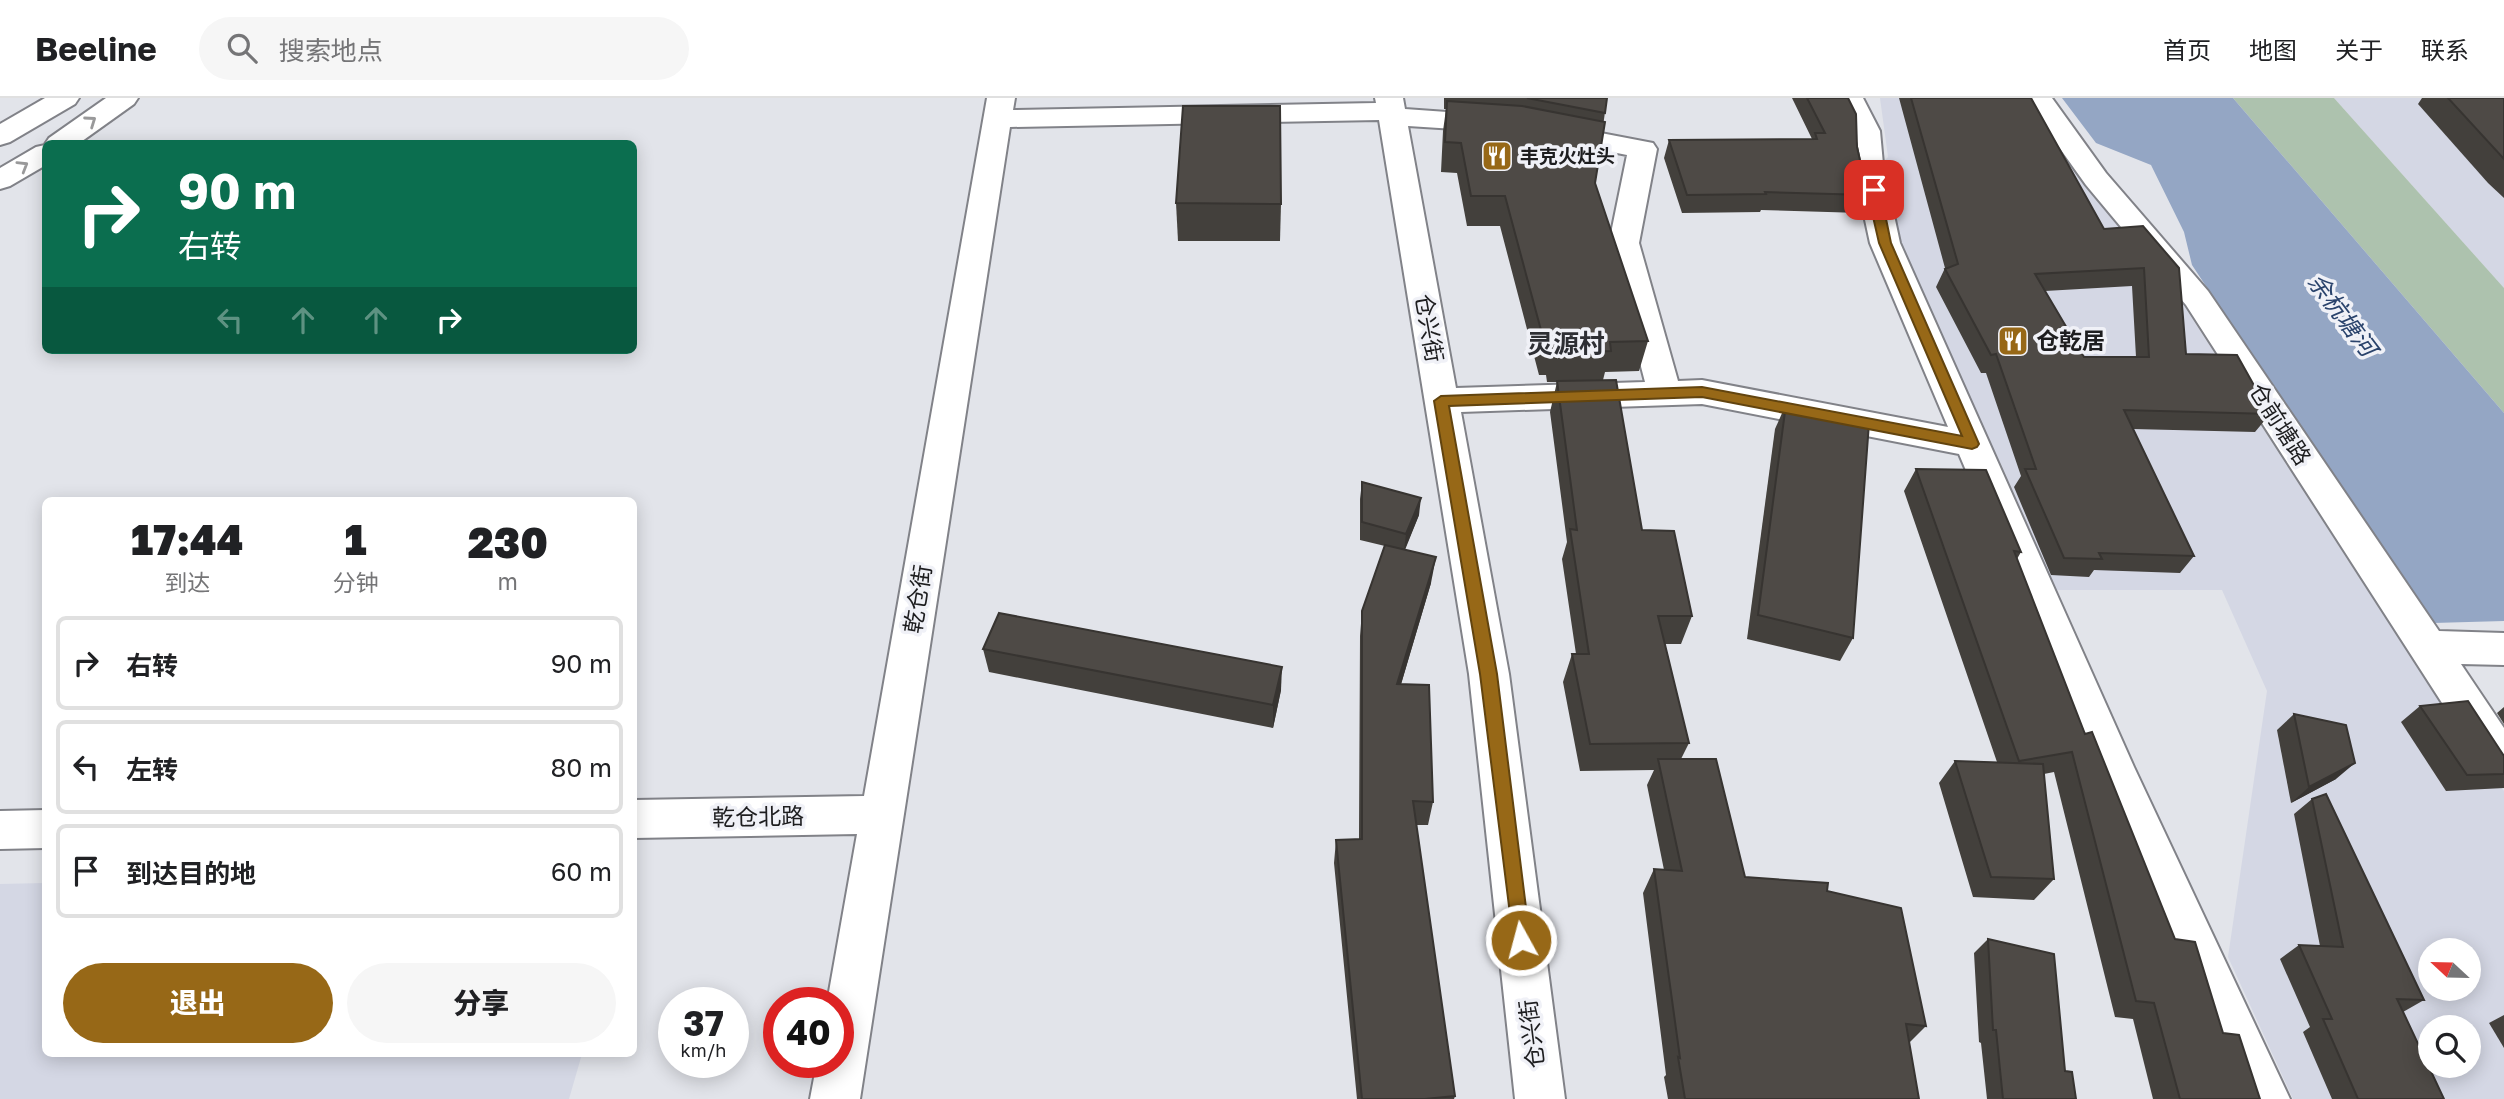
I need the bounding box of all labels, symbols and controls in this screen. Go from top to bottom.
search box [199,17,689,80]
text: Beeline [35,29,157,68]
icon: search [223,29,261,67]
text: 搜索地点 [279,35,383,66]
text: 首页 [2163,35,2211,64]
text: 地图 [2249,35,2297,64]
text: 关于 [2335,35,2383,64]
text: 联系 [2421,35,2469,64]
one-way arrow [83,117,96,129]
restaurant icon: 丰克火灶头 [1480,139,1514,173]
place label: 丰克火灶头 [1520,144,1615,167]
pin [1844,160,1904,220]
text: 90 m [178,161,296,220]
one-way arrow [15,162,28,175]
icon: right [63,168,154,259]
icon: arrive [1855,171,1893,209]
text: 右转 [178,227,242,265]
water label: 余杭塘河 [2303,267,2386,364]
street label: 仓兴街 [1410,291,1450,364]
icon: left [211,301,249,339]
icon: ahead [284,301,322,339]
icon: ahead [357,301,395,339]
icon: right [430,301,468,339]
restaurant icon: 仓乾居 [1996,324,2030,358]
place label: 仓乾居 [2036,326,2105,354]
district label: 灵源村 [1527,328,1605,359]
street label: 仓前塘路 [2244,377,2318,470]
text: 17:44 [131,514,243,564]
text: 1 [344,514,367,564]
text: 230 [468,517,548,567]
street label: 乾仓街 [898,563,936,635]
text: m [498,567,518,595]
text: 到达 [164,568,210,596]
text: 分钟 [333,568,379,596]
icon: right [67,644,105,682]
text: 90 m [551,648,612,679]
text: 右转 [126,650,178,681]
icon: left [67,748,105,786]
text: 80 m [551,752,612,783]
text: 左转 [126,754,178,785]
street label: 乾仓北路 [712,801,804,831]
icon: arrive [67,852,105,890]
text: 60 m [551,856,612,887]
text: 到达目的地 [126,858,256,889]
position arrow [1484,903,1558,977]
north arrow [2418,938,2482,1001]
map controls [2418,938,2481,1078]
button: 退出 [63,963,333,1043]
button: 分享 [347,963,616,1043]
speed limit sign: 40 [763,987,854,1078]
street label: 仓兴街 [1513,998,1549,1070]
text: 37 [683,1002,724,1044]
button: search [2418,1015,2481,1078]
text: km/h [681,1039,726,1061]

